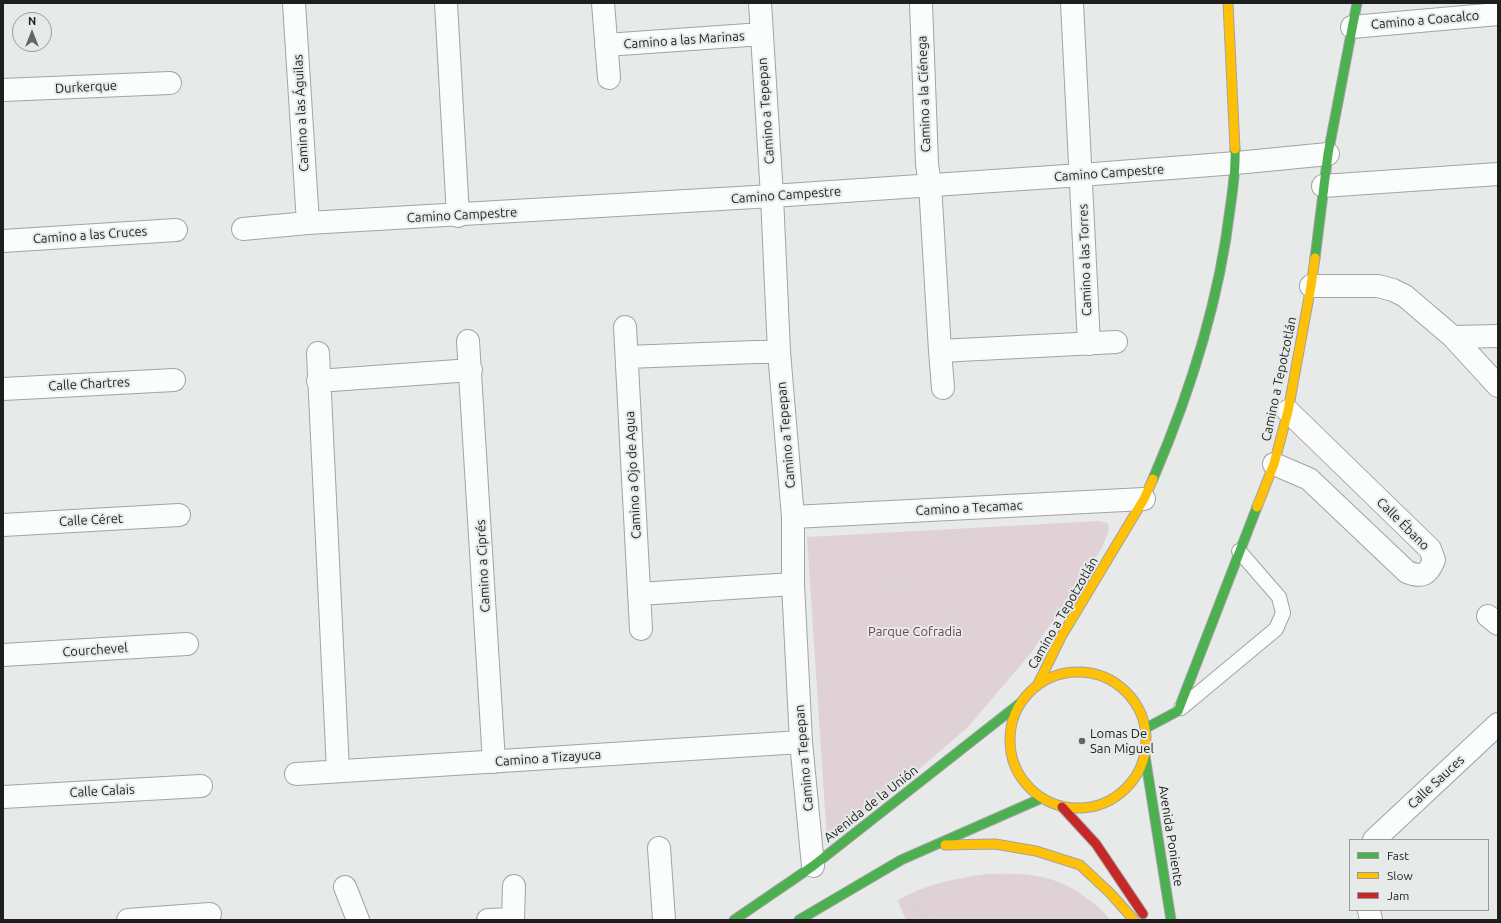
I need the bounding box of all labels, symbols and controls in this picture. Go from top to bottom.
street label: Camino a Coacalco [1370,7,1480,33]
north arrow [12,12,52,52]
text: N [28,15,36,27]
street label: Camino a las Marinas [623,28,745,52]
street label: Camino a la Ciénega [914,35,934,153]
street label: Camino a las Águilas [290,54,312,172]
street label: Camino a Tepepan [754,57,778,165]
street label: Durkerque [55,78,117,96]
street label: Camino Campestre [1053,161,1165,185]
street label: Camino Campestre [730,183,842,207]
street label: Camino Campestre [406,204,518,226]
street label: Camino a las Torres [1075,204,1095,316]
street label: Camino a las Cruces [32,223,148,247]
street label: Camino a Tepotzotlán [1258,315,1300,443]
street label: Calle Chartres [48,374,130,394]
street label: Camino a Tepepan [774,381,798,489]
street label: Camino a Ojo de Agua [622,411,644,539]
street label: Calle Ébano [1373,494,1433,554]
street label: Camino a Tecamac [915,497,1023,519]
street label: Calle Céret [59,511,123,529]
street label: Camino a Ciprés [473,519,493,613]
street label: Camino a Tepotzotlán [1025,554,1101,672]
park label: Parque Cofradia [868,624,962,640]
street label: Courchevel [62,640,128,660]
street label: Camino a Tepepan [792,704,816,812]
place label: Lomas De San Miguel [1090,726,1154,757]
marker: Lomas De San Miguel [1077,736,1087,746]
street label: Camino a Tizayuca [494,747,602,769]
street label: Calle Sauces [1405,752,1467,812]
street label: Avenida de la Unión [821,762,921,846]
street label: Calle Calais [69,782,135,800]
street label: Avenida Poniente [1155,784,1187,888]
legend [1349,839,1489,911]
text: Fast [1387,849,1409,862]
text: Slow [1387,869,1413,882]
text: Jam [1387,889,1409,902]

